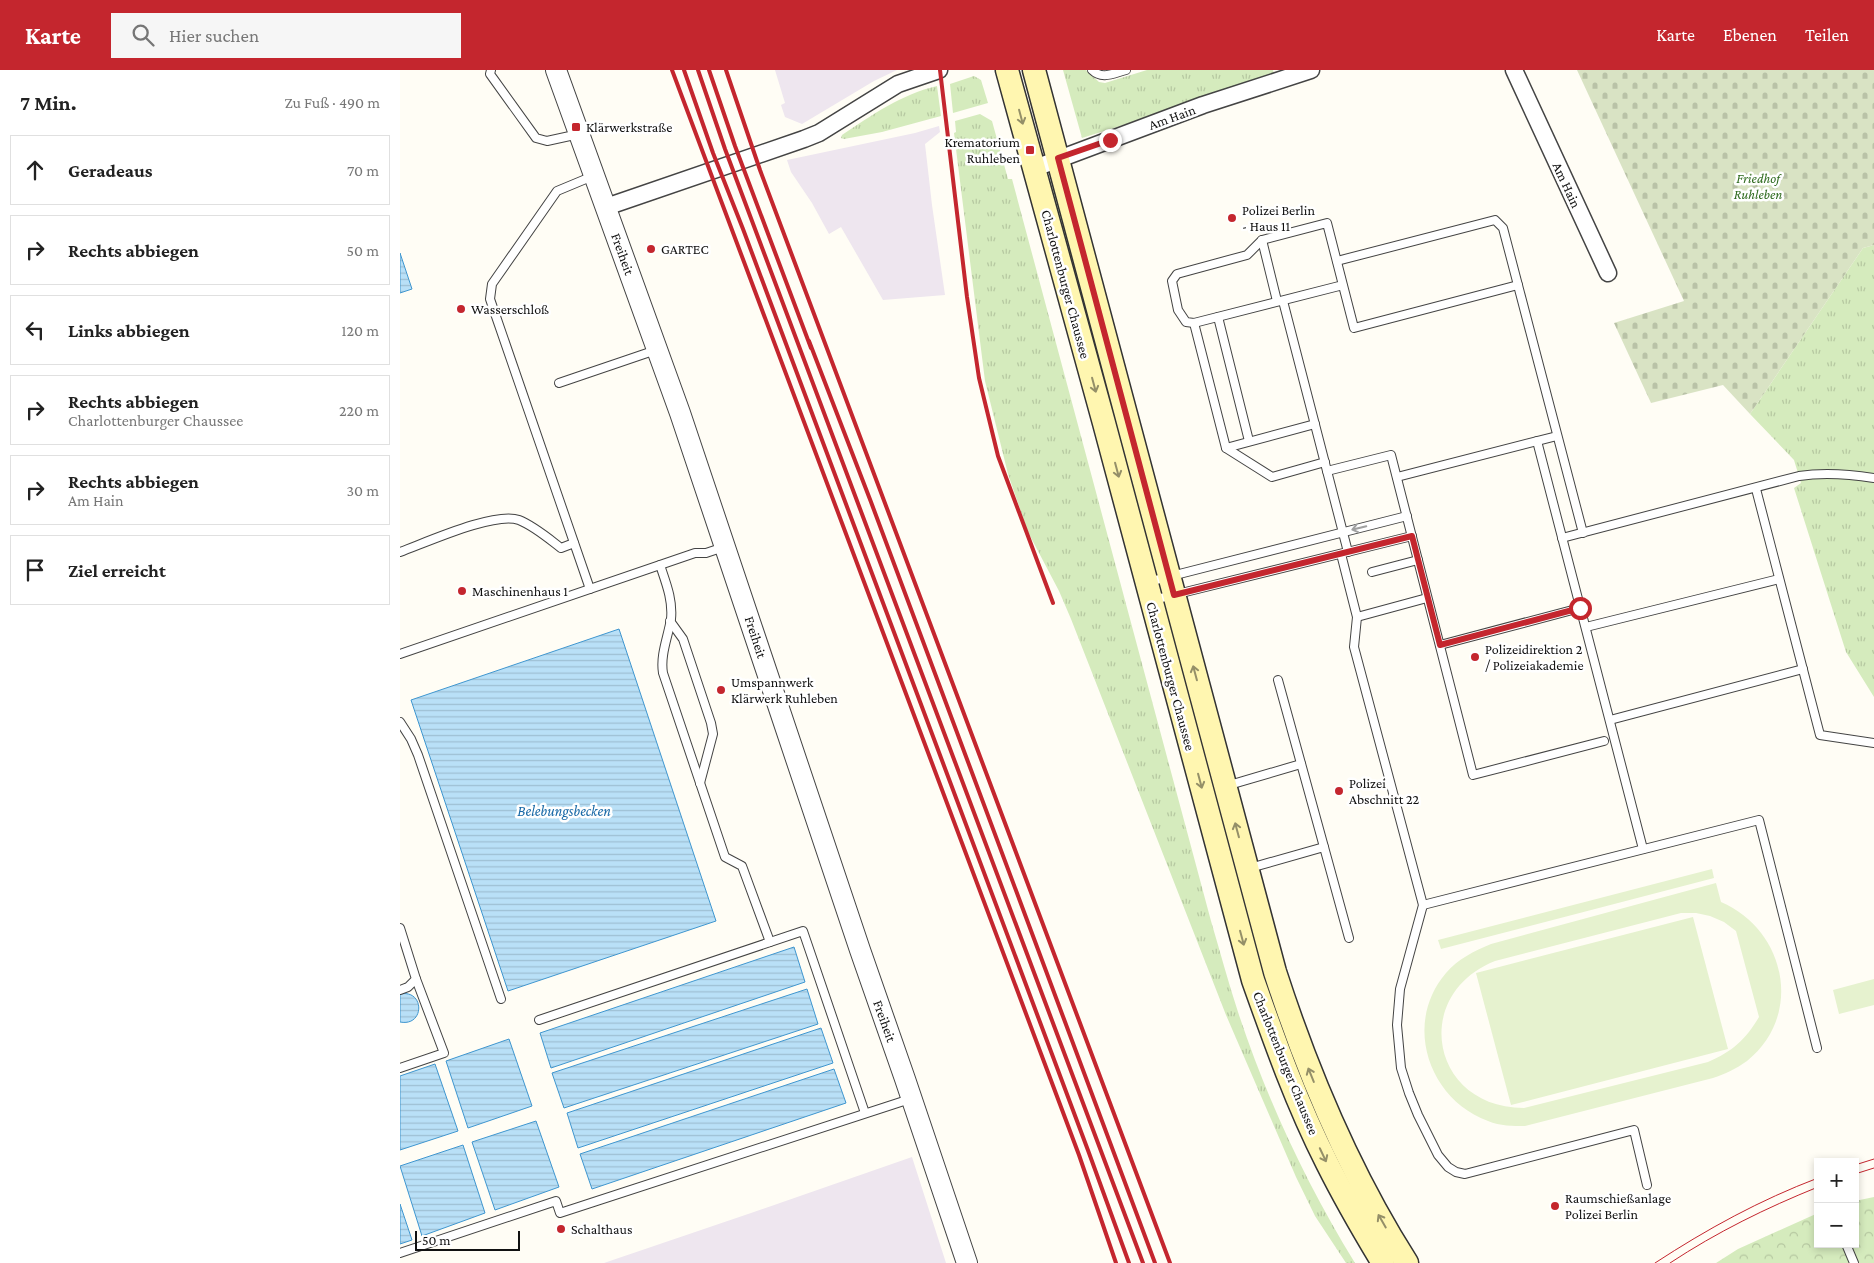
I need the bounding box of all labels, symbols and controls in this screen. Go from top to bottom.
search box [111,13,461,58]
icon: search [129,21,157,49]
text: Karte [25,22,81,49]
text: Hier suchen [169,25,259,46]
text: Karte [1656,25,1695,45]
text: Ebenen [1723,25,1777,45]
text: Teilen [1805,25,1849,45]
text: 7 Min. [20,91,76,115]
text: Zu Fuß · 490 m [284,94,380,111]
street label: Am Hain [1146,101,1198,133]
one-way arrow [1017,108,1026,124]
place label: Klärwerkstraße [586,119,672,135]
marker: Klärwerkstraße [570,121,582,133]
route end [1099,129,1122,152]
place label: Krematorium Ruhleben [945,134,1020,166]
marker: Krematorium Ruhleben [1024,144,1036,156]
icon: ahead [21,156,49,184]
text: Geradeaus [68,160,153,181]
street label: Am Hain [1549,160,1585,211]
text: 70 m [347,162,379,179]
park label: Friedhof Ruhleben [1734,170,1782,202]
place label: Polizei Berlin - Haus 11 [1242,202,1315,234]
street label: Charlottenburger Chaussee [1038,208,1094,360]
marker: Polizei Berlin - Haus 11 [1226,212,1238,224]
street label: Freiheit [608,231,638,277]
icon: right [21,236,49,264]
text: Rechts abbiegen [68,240,199,261]
place label: GARTEC [661,241,709,257]
text: 50 m [347,242,379,259]
marker: GARTEC [645,243,657,255]
place label: Wasserschloß [471,301,549,317]
marker: Wasserschloß [455,303,467,315]
icon: left [21,316,49,344]
text: Links abbiegen [68,320,190,341]
text: 120 m [341,322,379,339]
one-way arrow [1090,376,1099,392]
text: Rechts abbiegen [68,391,199,412]
icon: right [21,396,49,424]
text: 220 m [339,402,379,419]
text: Charlottenburger Chaussee [68,412,243,429]
one-way arrow [1113,461,1122,477]
text: Rechts abbiegen [68,471,199,492]
icon: right [21,476,49,504]
text: 30 m [347,482,379,499]
text: Am Hain [68,492,124,509]
one-way arrow [1352,524,1368,533]
icon: arrive [21,556,49,584]
text: Ziel erreicht [68,560,166,581]
place label: Maschinenhaus 1 [472,583,568,599]
marker: Maschinenhaus 1 [456,585,468,597]
route start [1569,597,1592,620]
street label: Charlottenburger Chaussee [1143,600,1199,752]
street label: Freiheit [742,614,770,660]
place label: Polizeidirektion 2 / Polizeiakademie [1485,641,1584,673]
marker: Polizeidirektion 2 / Polizeiakademie [1469,651,1481,663]
one-way arrow [1190,665,1200,681]
place label: Umspannwerk Klärwerk Ruhleben [731,674,838,706]
marker: Umspannwerk Klärwerk Ruhleben [715,684,727,696]
one-way arrow [1195,772,1205,788]
place label: Polizei Abschnitt 22 [1349,775,1420,807]
marker: Polizei Abschnitt 22 [1333,785,1345,797]
water label: Belebungsbecken [517,803,611,820]
one-way arrow [1232,822,1242,838]
one-way arrow [1238,929,1247,945]
street label: Charlottenburger Chaussee [1250,989,1322,1137]
street label: Freiheit [870,998,900,1044]
one-way arrow [1306,1068,1316,1083]
one-way arrow [1319,1147,1329,1162]
map controls [1814,1158,1859,1248]
button: + [1814,1158,1859,1203]
place label: Raumschießanlage Polizei Berlin [1565,1190,1671,1222]
marker: Raumschießanlage Polizei Berlin [1549,1200,1561,1212]
button: − [1814,1203,1859,1248]
one-way arrow [1376,1215,1386,1229]
place label: Schalthaus [571,1221,633,1237]
marker: Schalthaus [555,1223,567,1235]
scale bar [415,1228,520,1251]
text: 50 m [422,1232,450,1248]

